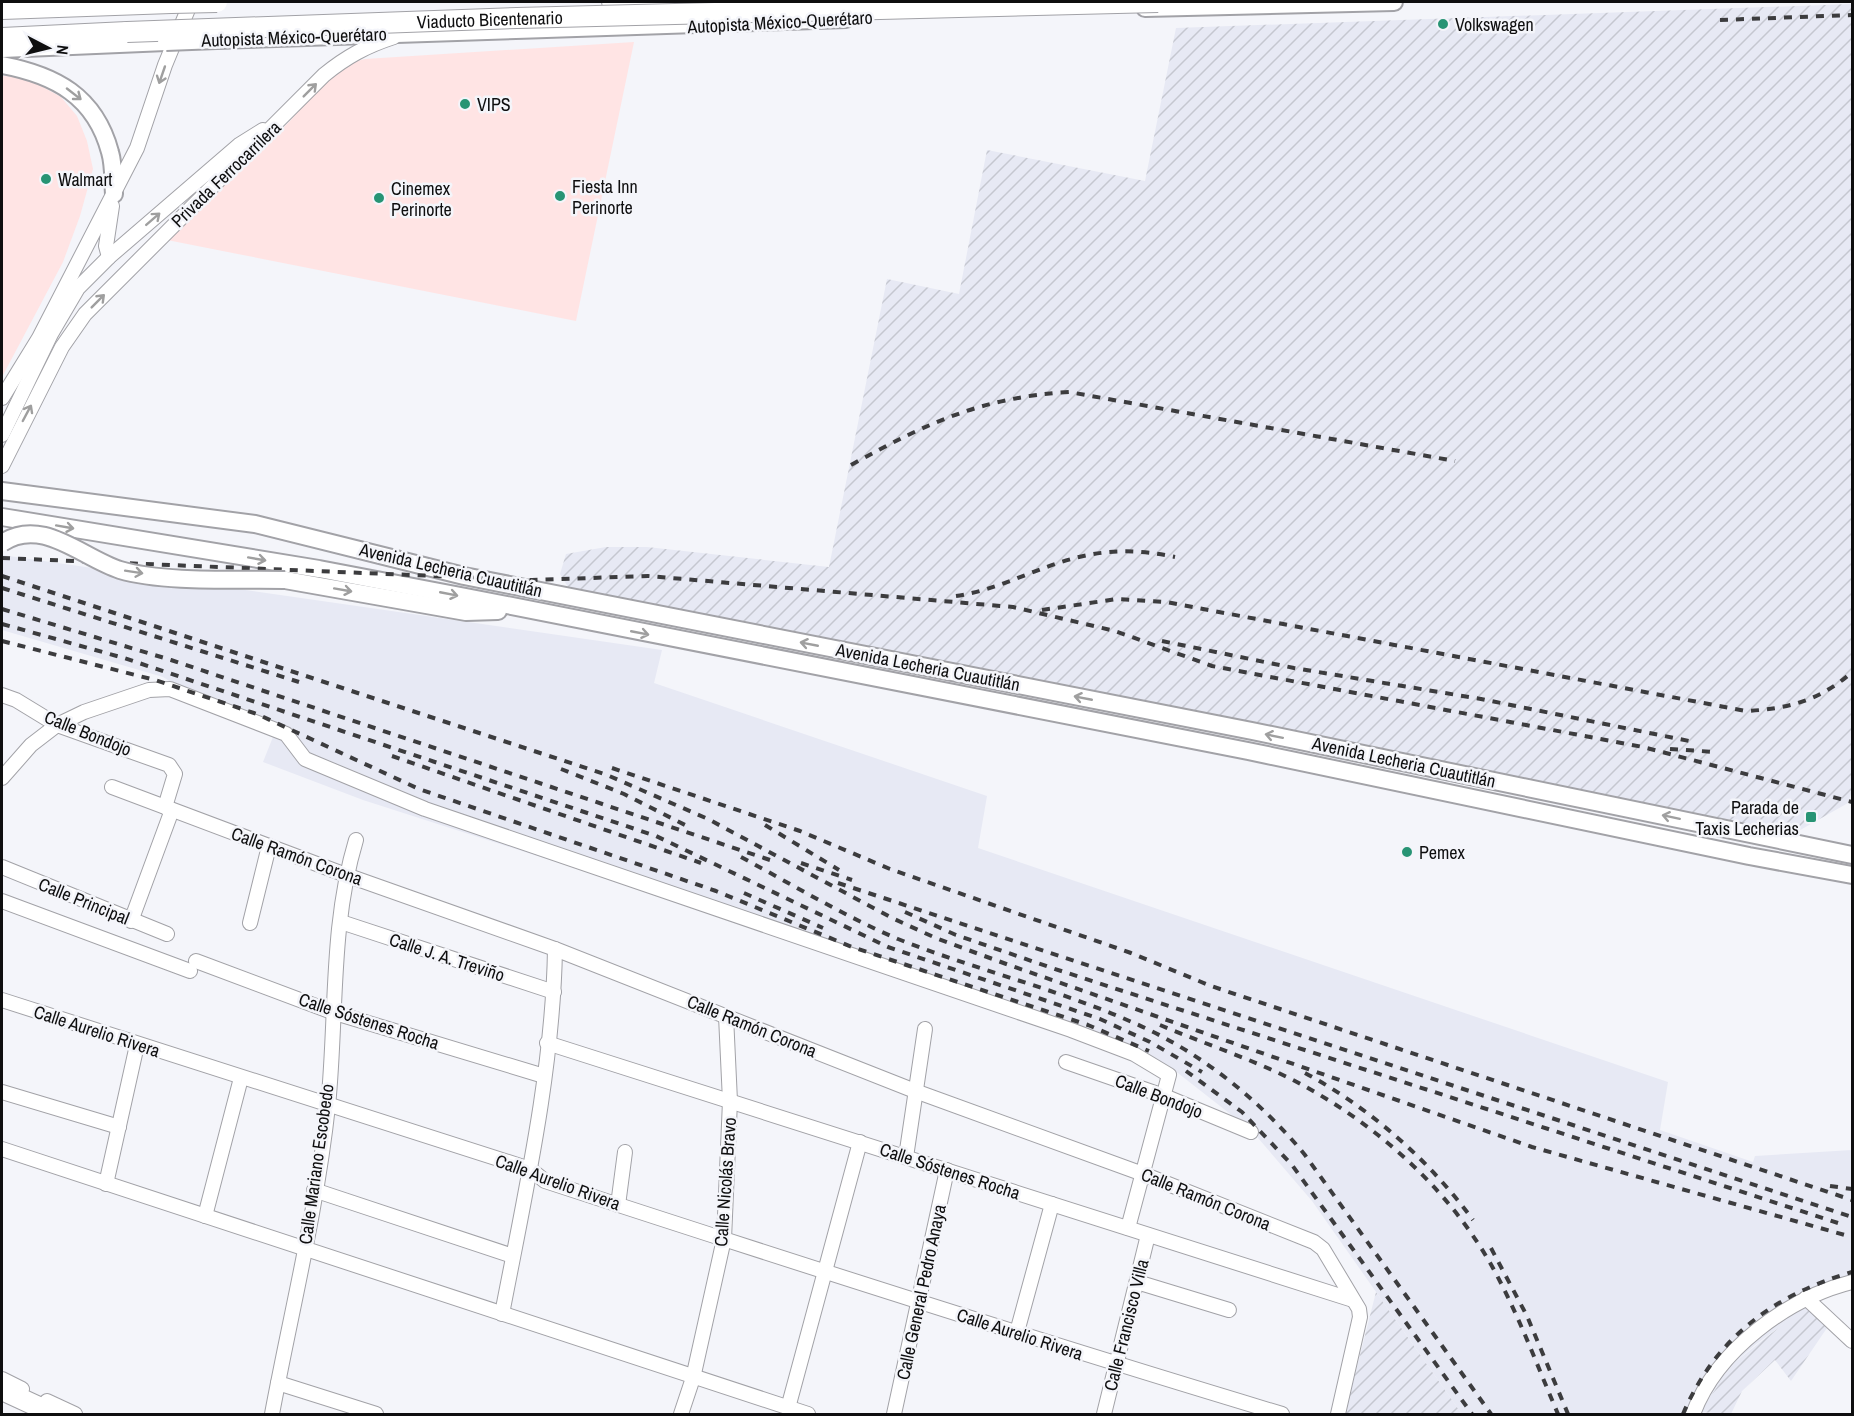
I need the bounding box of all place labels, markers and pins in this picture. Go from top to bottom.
place label: Volkswagen [1455,12,1534,37]
marker: Volkswagen [1436,17,1450,31]
place label: VIPS [477,92,511,117]
marker: VIPS [458,97,472,111]
place label: Walmart [58,167,112,192]
marker: Walmart [39,172,53,186]
place label: Fiesta Inn Perinorte [572,174,638,220]
place label: Cinemex Perinorte [391,176,452,222]
marker: Fiesta Inn Perinorte [553,189,567,203]
marker: Cinemex Perinorte [372,191,386,205]
place label: Parada de Taxis Lecherias [1695,795,1799,841]
marker: Parada de Taxis Lecherias [1804,810,1818,824]
place label: Pemex [1419,840,1466,865]
marker: Pemex [1400,845,1414,859]

